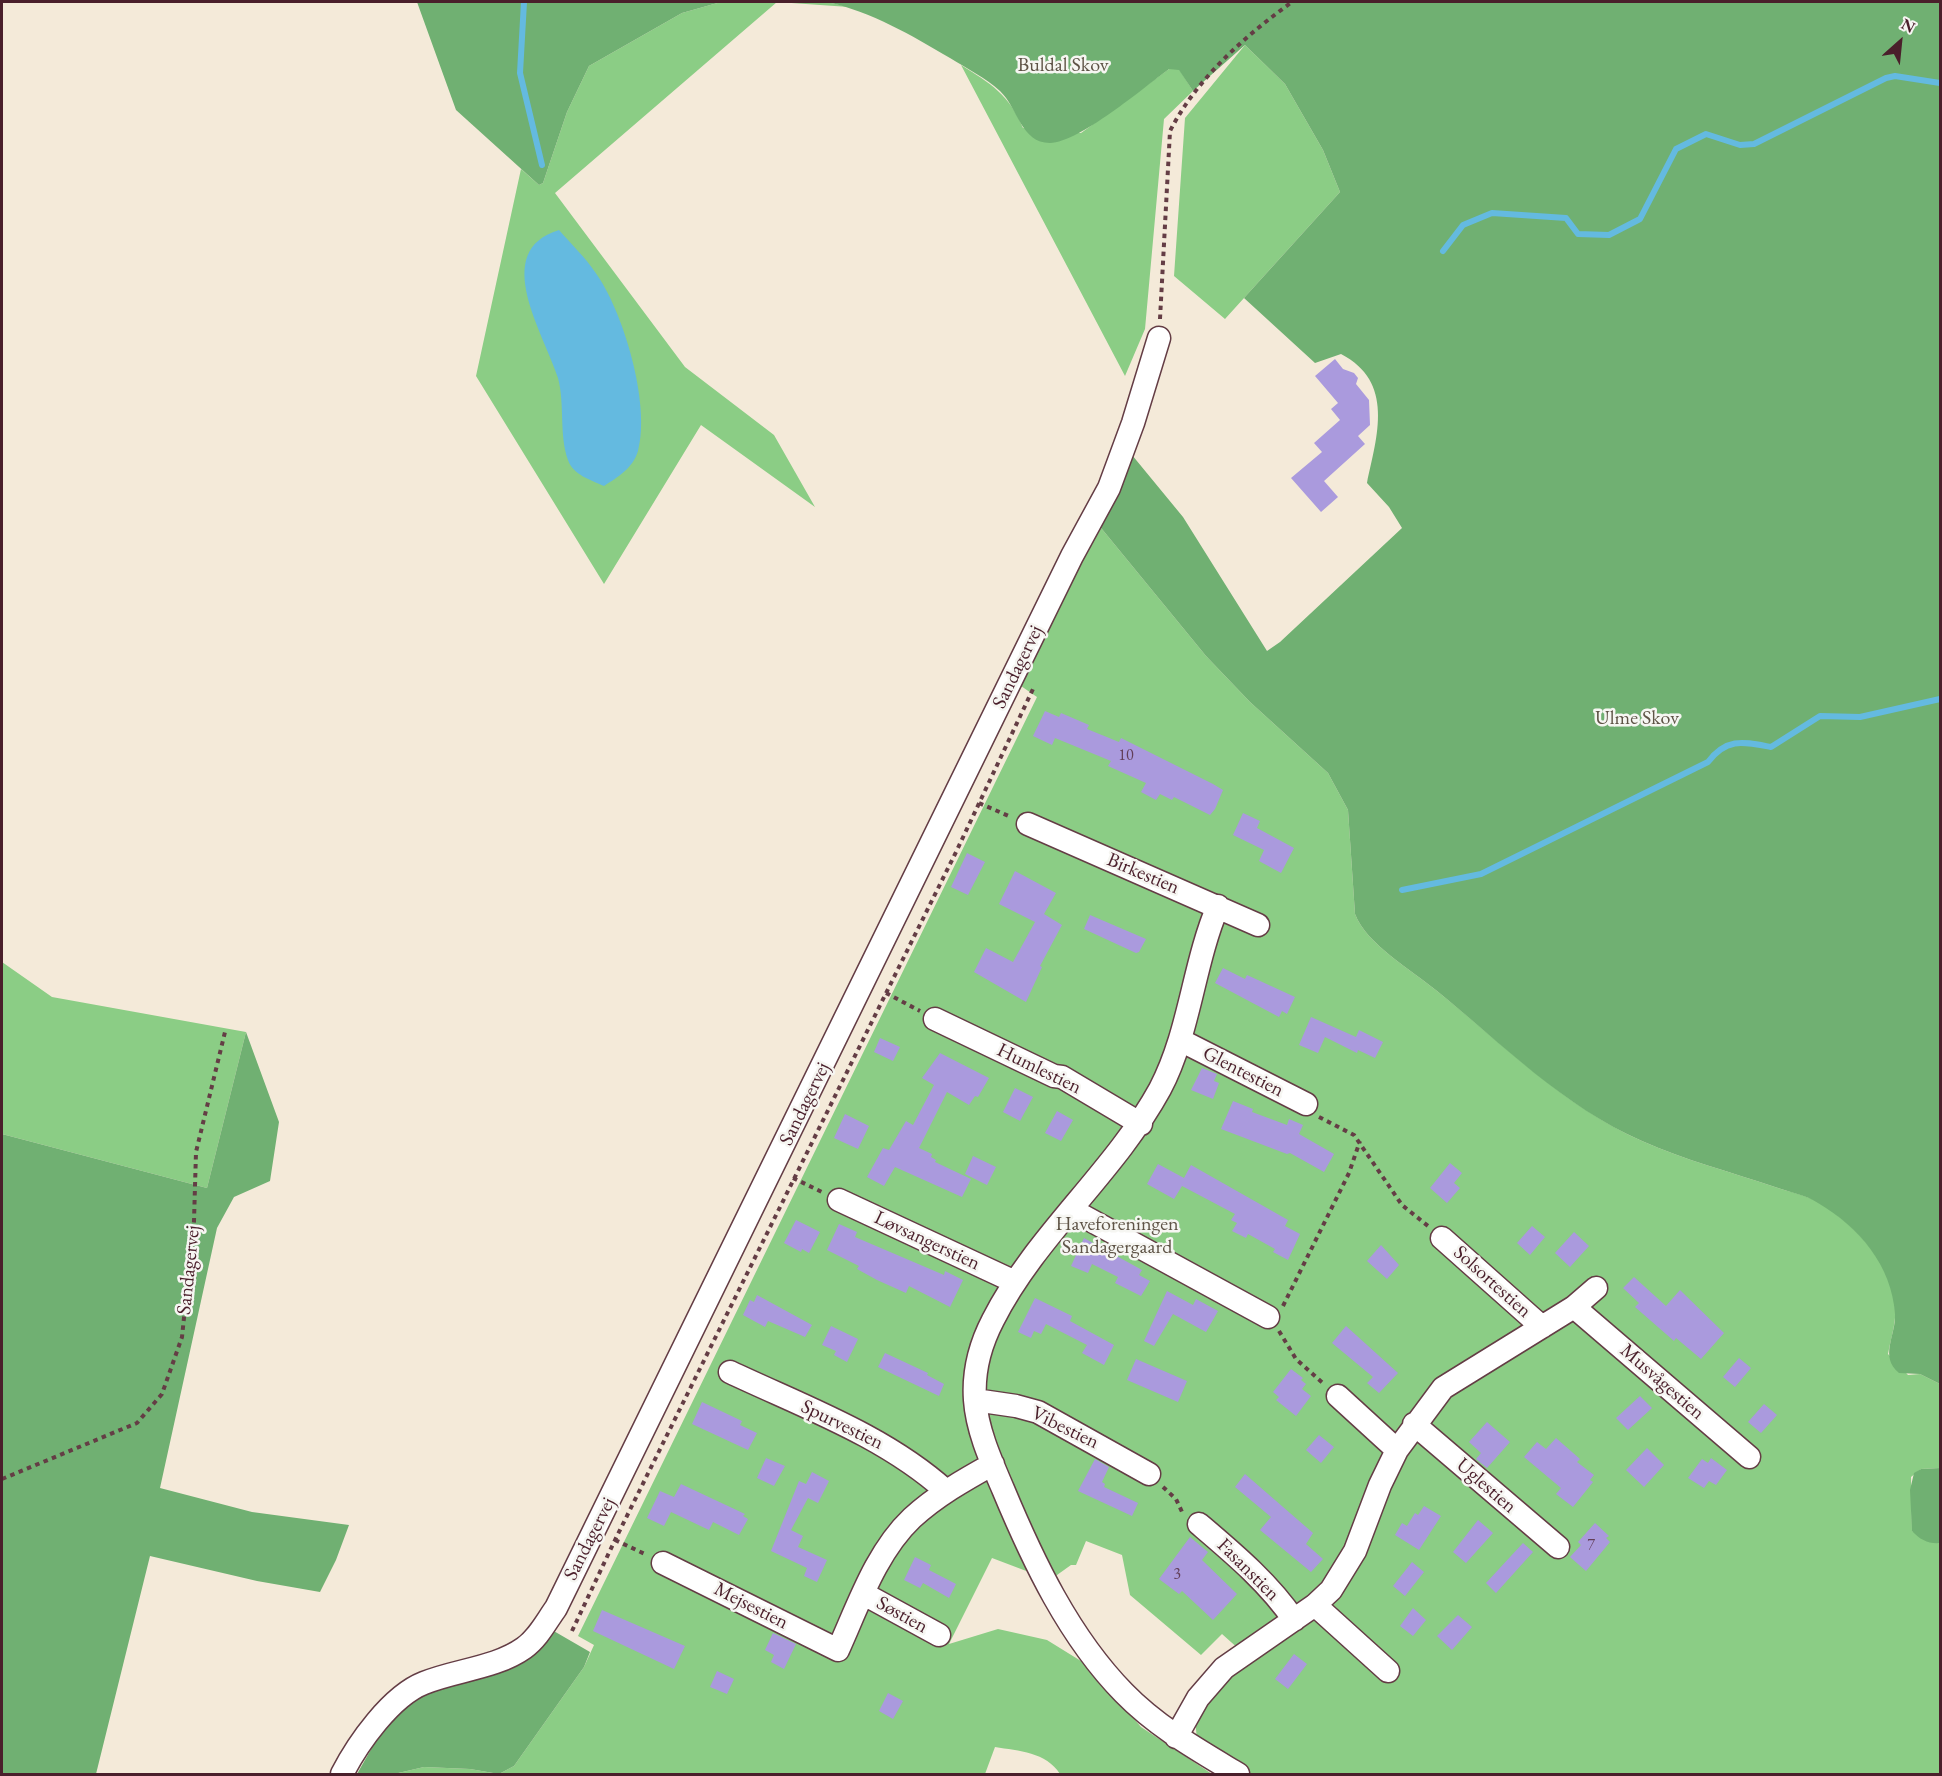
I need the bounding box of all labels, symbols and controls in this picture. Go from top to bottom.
north arrow [1870,12,1930,72]
text: N [1898,13,1919,38]
park label: Buldal Skov [1017,54,1109,78]
street label: Sandagervej [988,621,1048,713]
park label: Ulme Skov [1595,707,1679,731]
house number: 10 [1118,746,1134,766]
street label: Birkestien [1103,848,1183,900]
street label: Humlestien [993,1038,1085,1100]
street label: Glentestien [1198,1041,1288,1103]
street label: Sandagervej [775,1058,835,1150]
street label: Løvsangerstien [870,1206,984,1276]
park label: Haveforeningen Sandagergaard [1055,1213,1179,1260]
street label: Sandagervej [172,1224,206,1316]
street label: Solsortestien [1448,1241,1536,1323]
street label: Musvågestien [1615,1339,1709,1425]
street label: Spurvestien [797,1395,887,1455]
street label: Vibestien [1027,1401,1103,1455]
street label: Uglestien [1451,1453,1521,1519]
street label: Sandagervej [559,1494,621,1584]
street label: Fasanstien [1212,1534,1284,1606]
house number: 7 [1587,1536,1595,1556]
house number: 3 [1173,1565,1181,1585]
street label: Mejsestien [710,1577,792,1635]
street label: Søstien [872,1591,932,1639]

